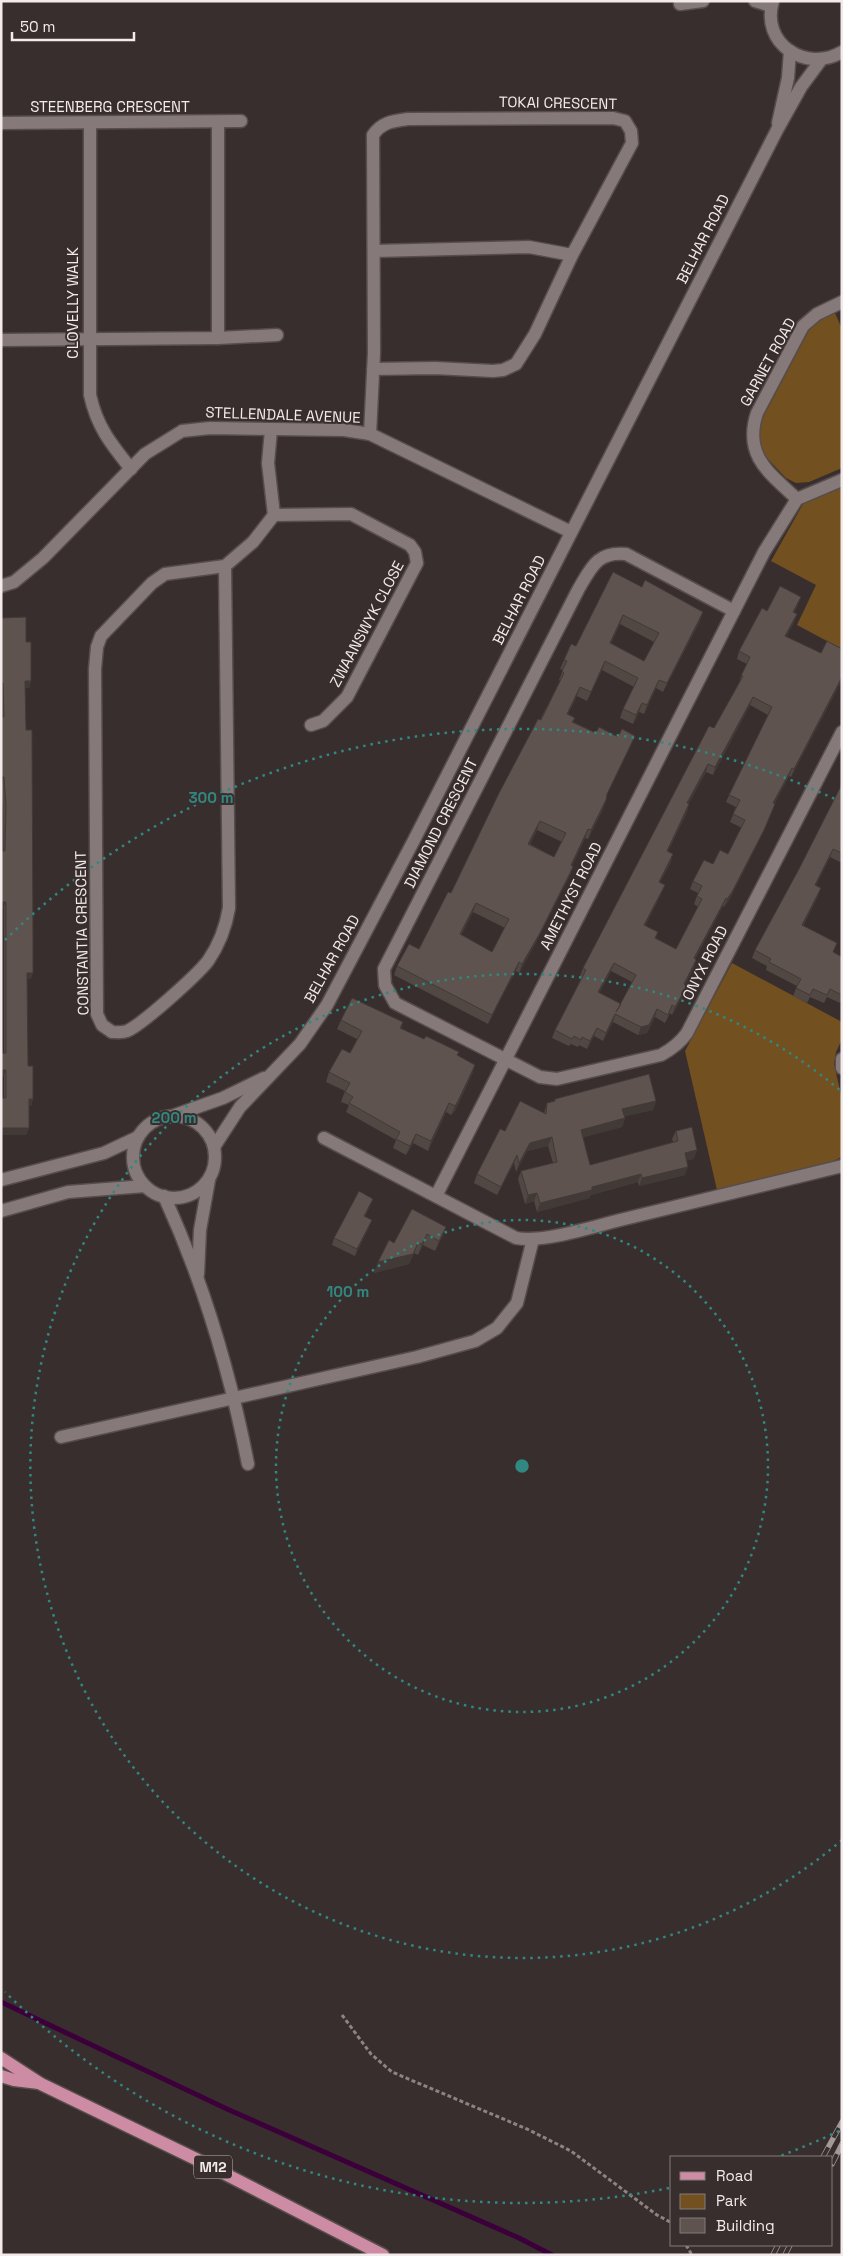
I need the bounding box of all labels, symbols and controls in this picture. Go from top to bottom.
scale bar [12,10,135,42]
text: 50 m [20,17,55,36]
street label: TOKAI CRESCENT [499,92,617,113]
street label: STEENBERG CRESCENT [30,97,190,116]
street label: BELHAR ROAD [672,191,733,287]
street label: CLOVELLY WALK [63,247,82,359]
street label: GARNET ROAD [735,314,800,409]
street label: STELLENDALE AVENUE [205,402,361,427]
street label: BELHAR ROAD [488,552,549,648]
street label: ZWAANSWYK CLOSE [325,558,408,690]
street label: DIAMOND CRESCENT [400,754,482,891]
text: 300 m [188,788,234,807]
street label: AMETHYST ROAD [535,839,606,953]
street label: CONSTANTIA CRESCENT [71,850,92,1015]
street label: BELHAR ROAD [300,911,364,1006]
street label: ONYX ROAD [678,922,732,1003]
text: 200 m [152,1108,196,1127]
text: 100 m [327,1282,369,1301]
centre of rings [513,1457,531,1475]
road number: M12 [194,2156,232,2178]
legend [670,2156,833,2246]
text: Road [716,2166,753,2185]
text: Park [716,2191,747,2210]
text: Building [716,2216,775,2235]

